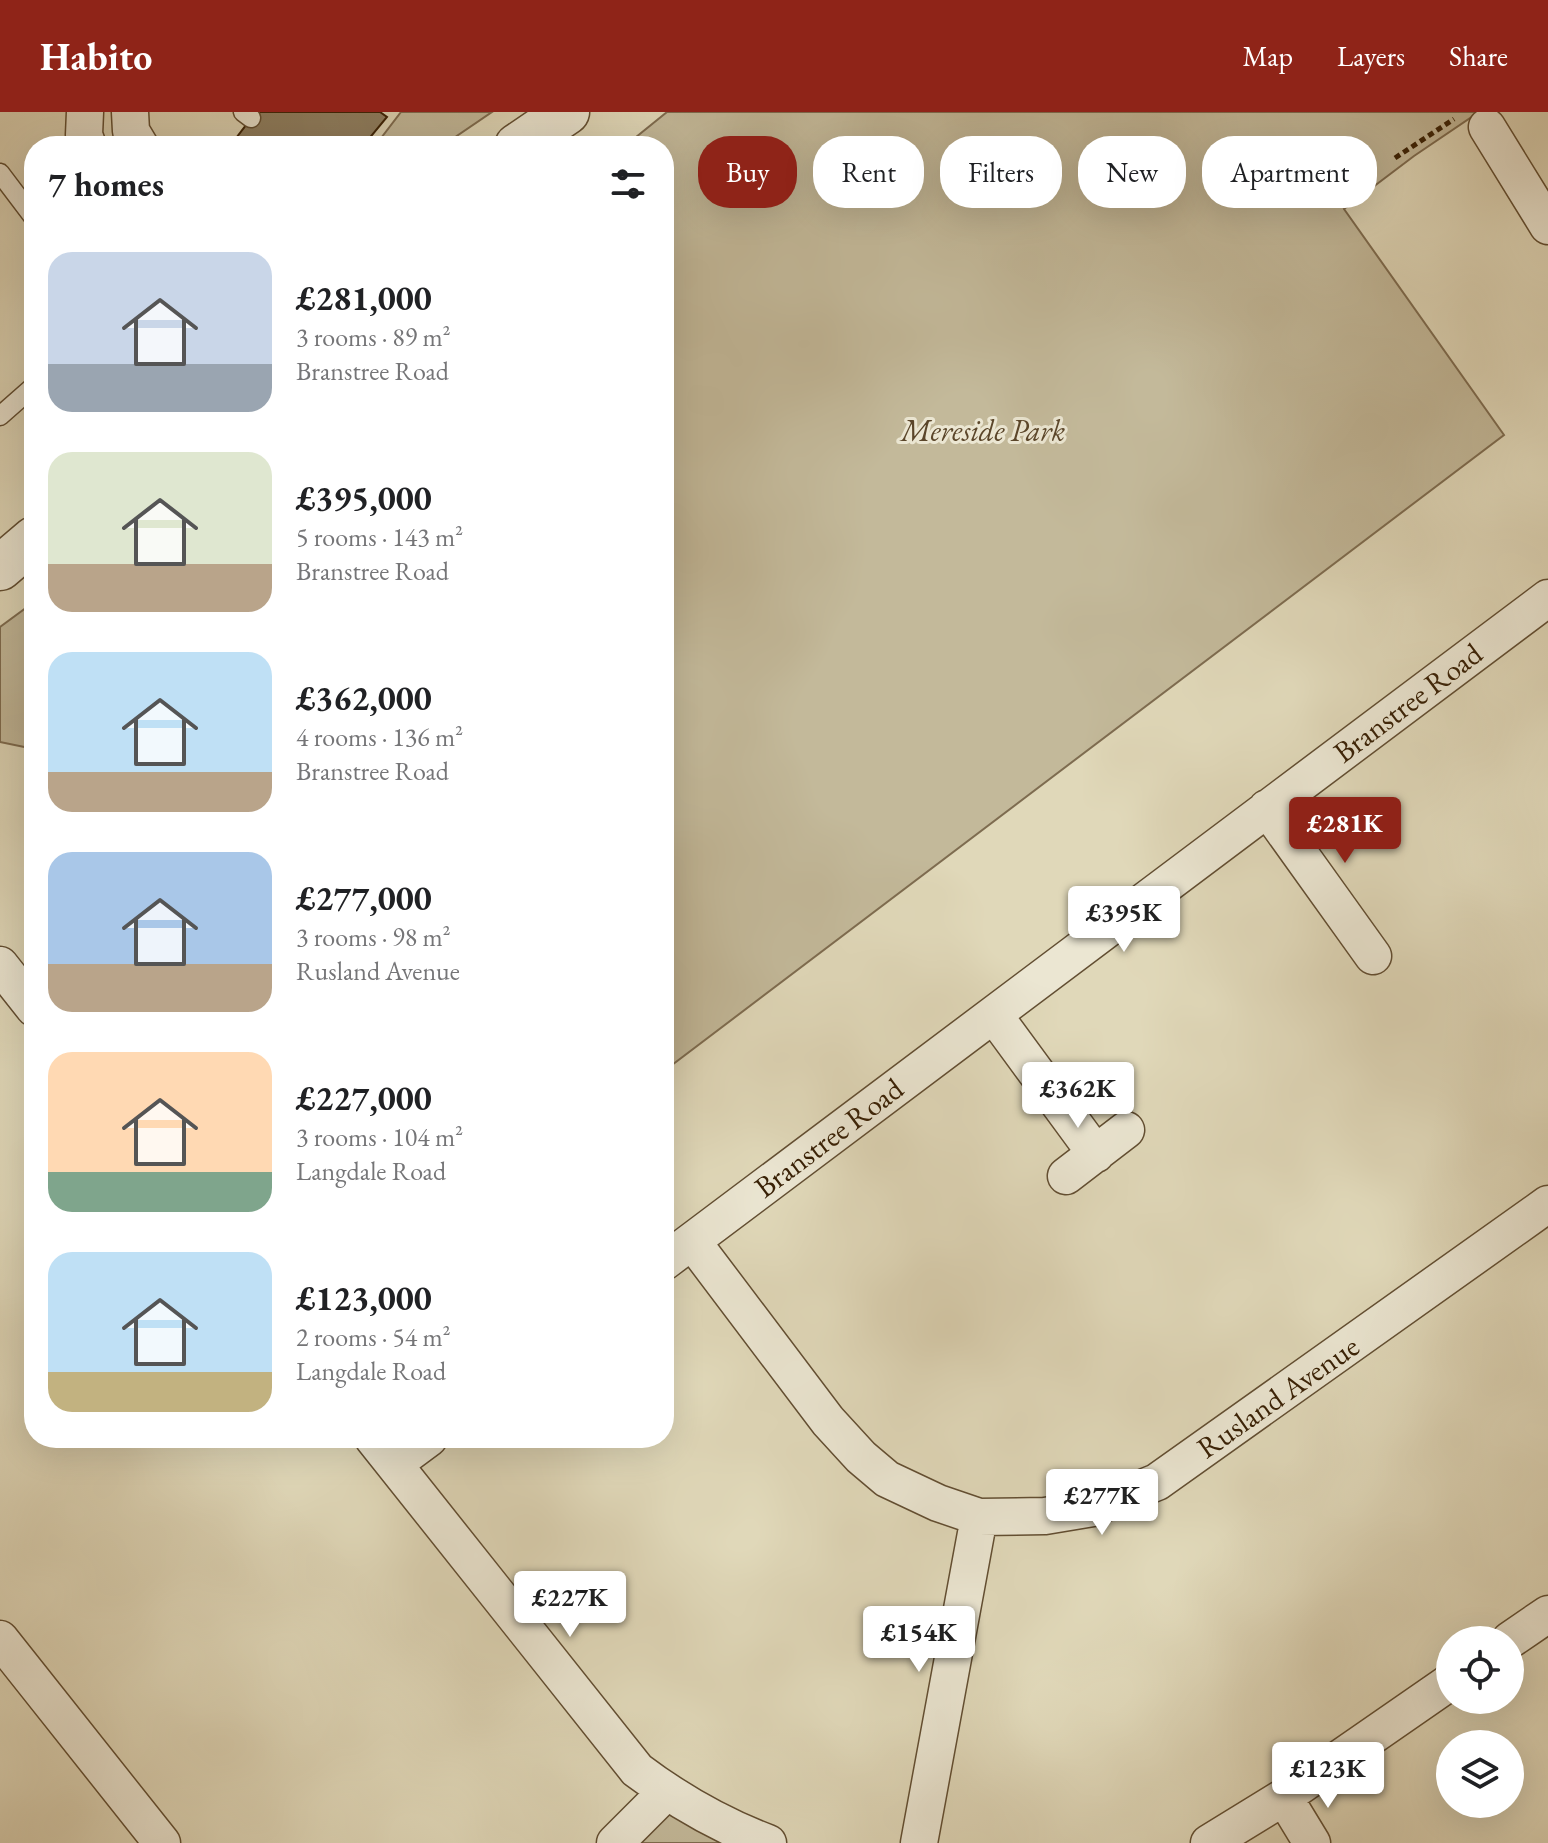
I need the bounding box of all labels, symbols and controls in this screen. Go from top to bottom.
text: Habito [40,32,152,81]
text: Map [1243,38,1293,74]
text: Layers [1337,38,1405,74]
text: Share [1449,38,1508,74]
chip: Buy [698,136,797,208]
chip: Rent [813,136,924,208]
chip: Filters [940,136,1062,208]
chip: New [1078,136,1186,208]
chip: Apartment [1202,136,1377,208]
text: 7 homes [48,162,164,206]
icon: filters [606,162,650,206]
text: £281,000 [296,276,432,320]
icon: home [112,284,208,380]
text: 3 rooms · 89 m² [296,320,451,354]
text: Branstree Road [296,354,449,388]
park label: Mereside Park [899,411,1066,450]
text: £395,000 [296,476,432,520]
icon: home [112,484,208,580]
text: 5 rooms · 143 m² [296,520,463,554]
text: Branstree Road [296,554,449,588]
street label: Branstree Road [1325,633,1491,771]
text: £362,000 [296,676,432,720]
icon: home [112,684,208,780]
text: 4 rooms · 136 m² [296,720,463,754]
text: Branstree Road [296,754,449,788]
pin: £281K [1289,797,1401,865]
text: £281K [1307,806,1383,840]
text: £277,000 [296,876,432,920]
icon: home [112,884,208,980]
pin: £395K [1068,886,1180,954]
text: £395K [1086,895,1162,929]
text: 3 rooms · 98 m² [296,920,451,954]
text: Rusland Avenue [296,954,460,988]
pin: £362K [1022,1062,1134,1130]
street label: Branstree Road [746,1068,912,1206]
text: £362K [1040,1071,1116,1105]
text: £227,000 [296,1076,432,1120]
icon: home [112,1084,208,1180]
text: 3 rooms · 104 m² [296,1120,463,1154]
text: Langdale Road [296,1154,446,1188]
text: £123,000 [296,1276,432,1320]
icon: home [112,1284,208,1380]
text: 2 rooms · 54 m² [296,1320,451,1354]
street label: Rusland Avenue [1189,1326,1366,1467]
text: Langdale Road [296,1354,446,1388]
pin: £277K [1046,1469,1158,1537]
text: £277K [1064,1478,1140,1512]
pin: £227K [514,1571,626,1639]
text: £227K [532,1580,608,1614]
pin: £154K [863,1606,975,1674]
text: £154K [881,1615,957,1649]
map controls [1436,1626,1524,1818]
button: locate [1436,1626,1524,1714]
button: layers [1436,1730,1524,1818]
pin: £123K [1272,1742,1384,1810]
text: £123K [1290,1751,1366,1785]

